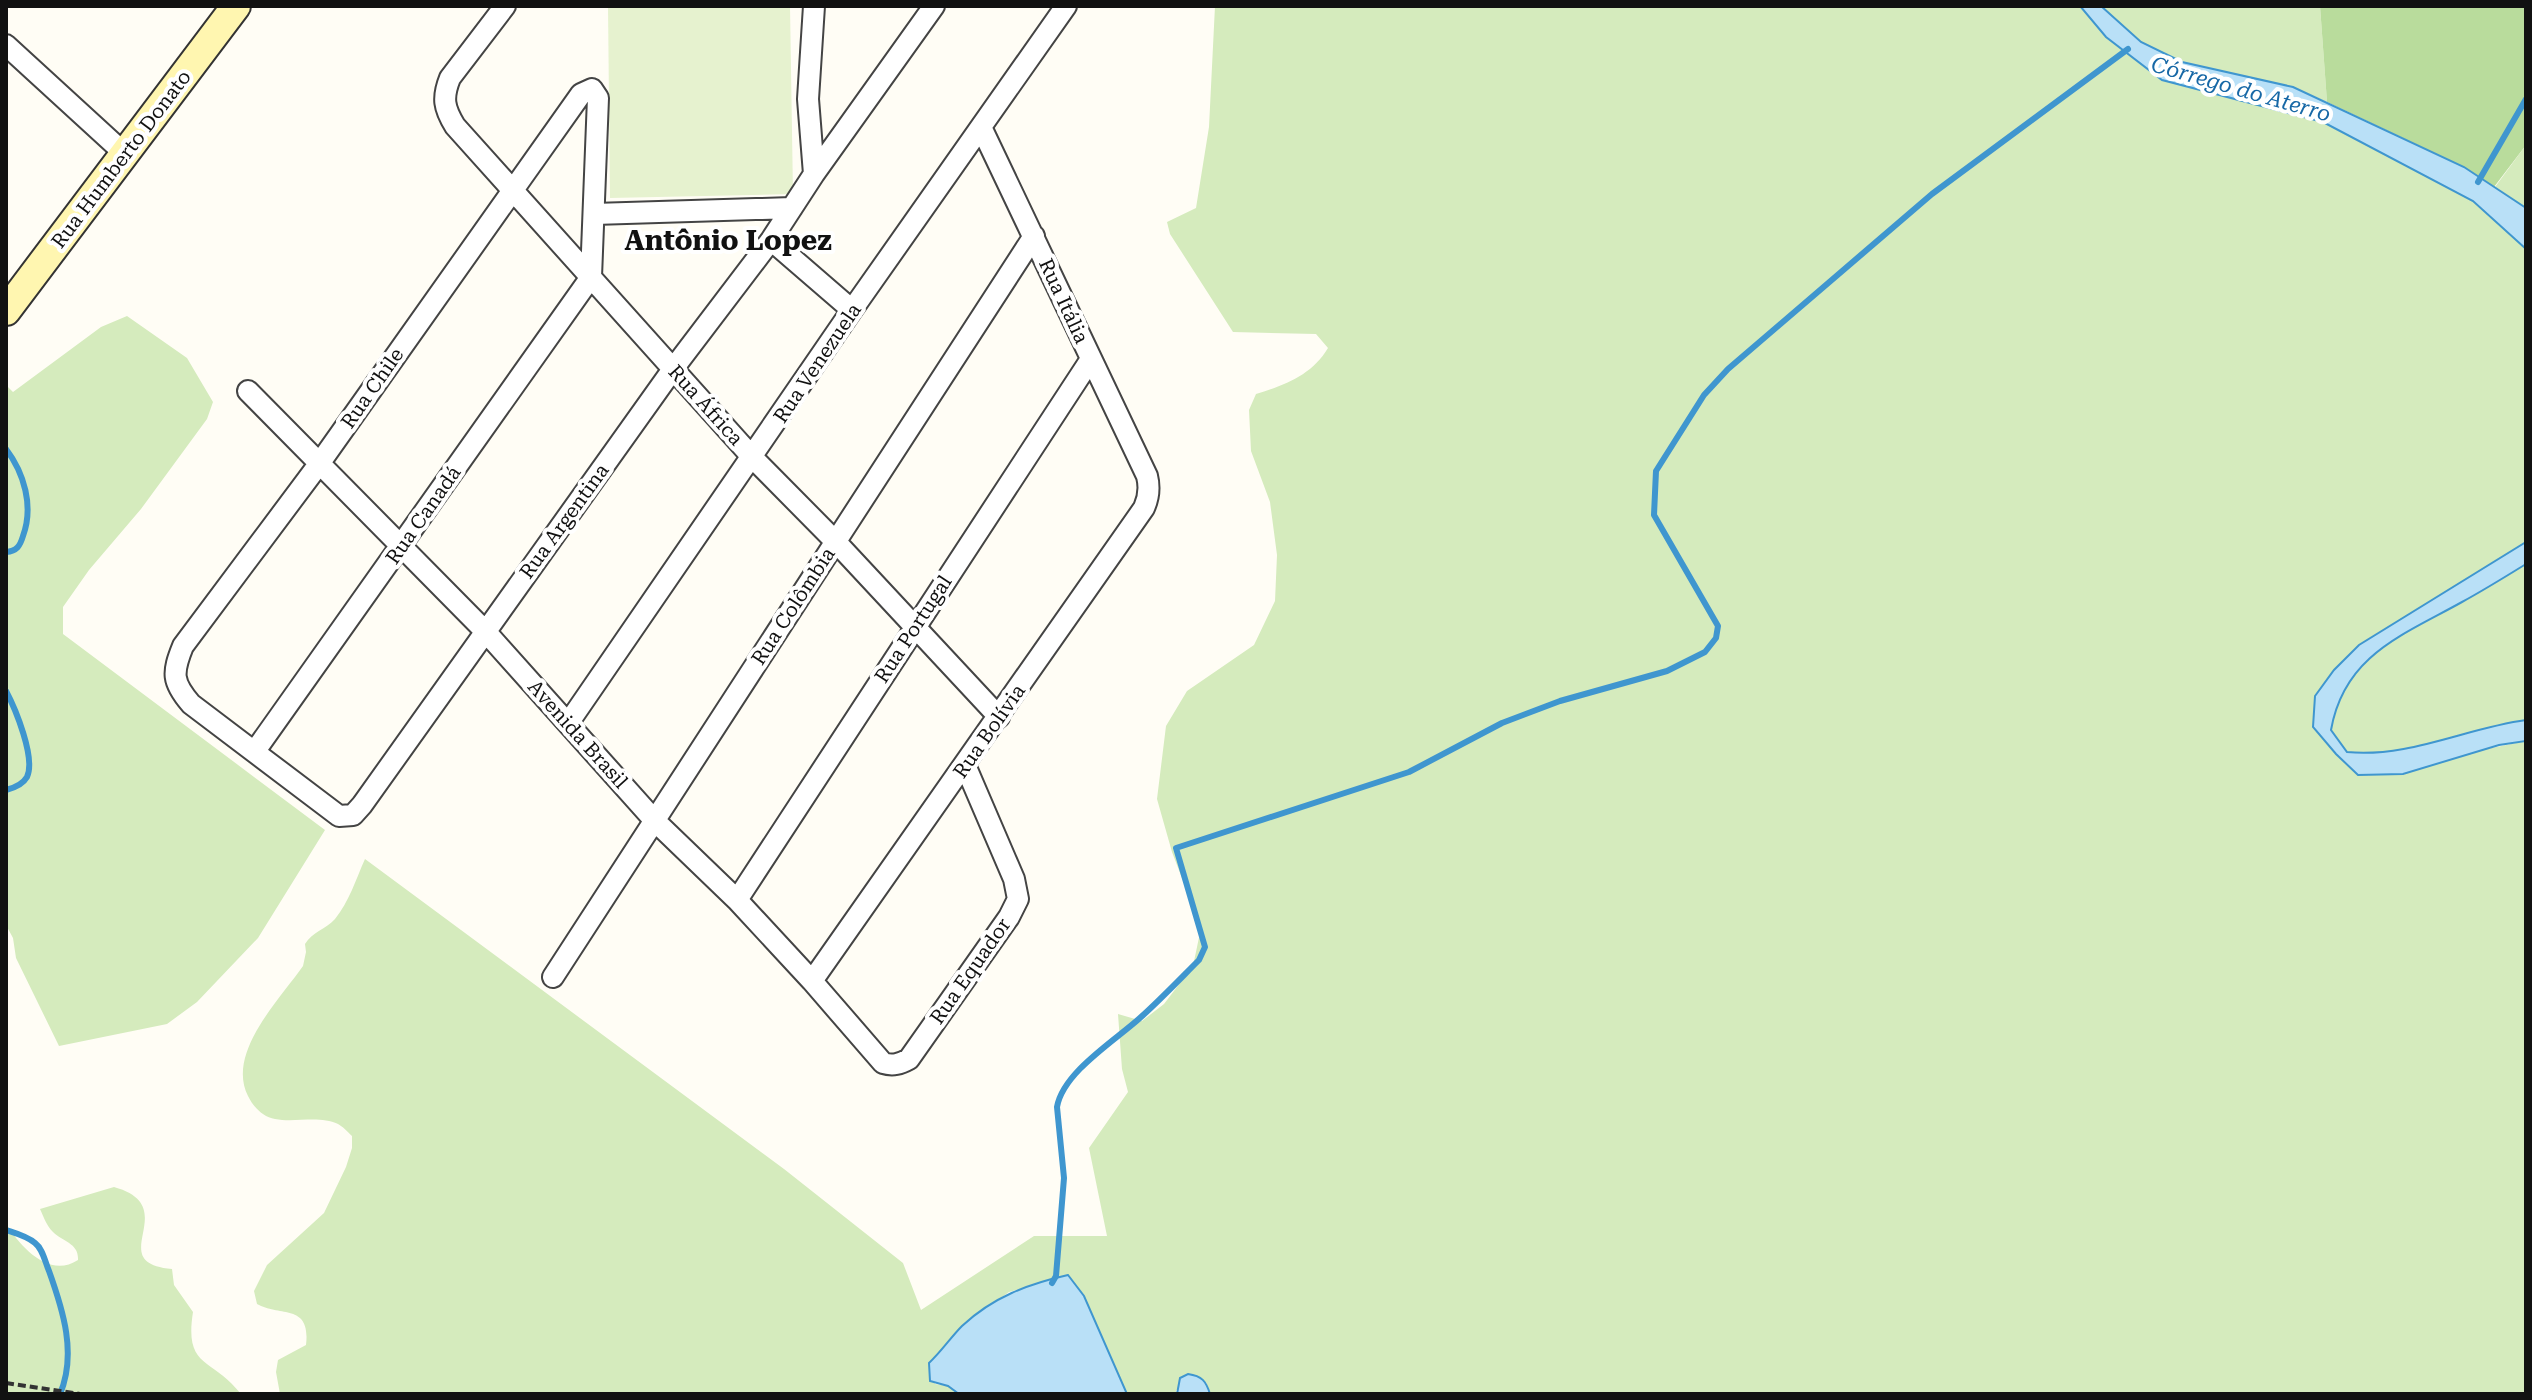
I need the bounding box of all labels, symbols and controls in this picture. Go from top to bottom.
water label: Córrego do Aterro [2148,51,2334,127]
street label: Rua Humberto Donato [46,65,196,253]
district label: Antônio Lopez [624,224,832,257]
street label: Rua Itália [1034,255,1094,347]
street label: Rua Venezuela [768,298,866,427]
street label: Rua Chile [336,343,408,433]
street label: Rua África [664,360,749,450]
street label: Rua Argentina [514,459,614,583]
street label: Rua Canadá [380,461,466,569]
street label: Rua Colômbia [746,543,840,669]
street label: Rua Portugal [869,571,957,687]
street label: Avenida Brasil [523,675,633,793]
street label: Rua Bolívia [948,679,1030,783]
street label: Rua Equador [925,913,1015,1029]

